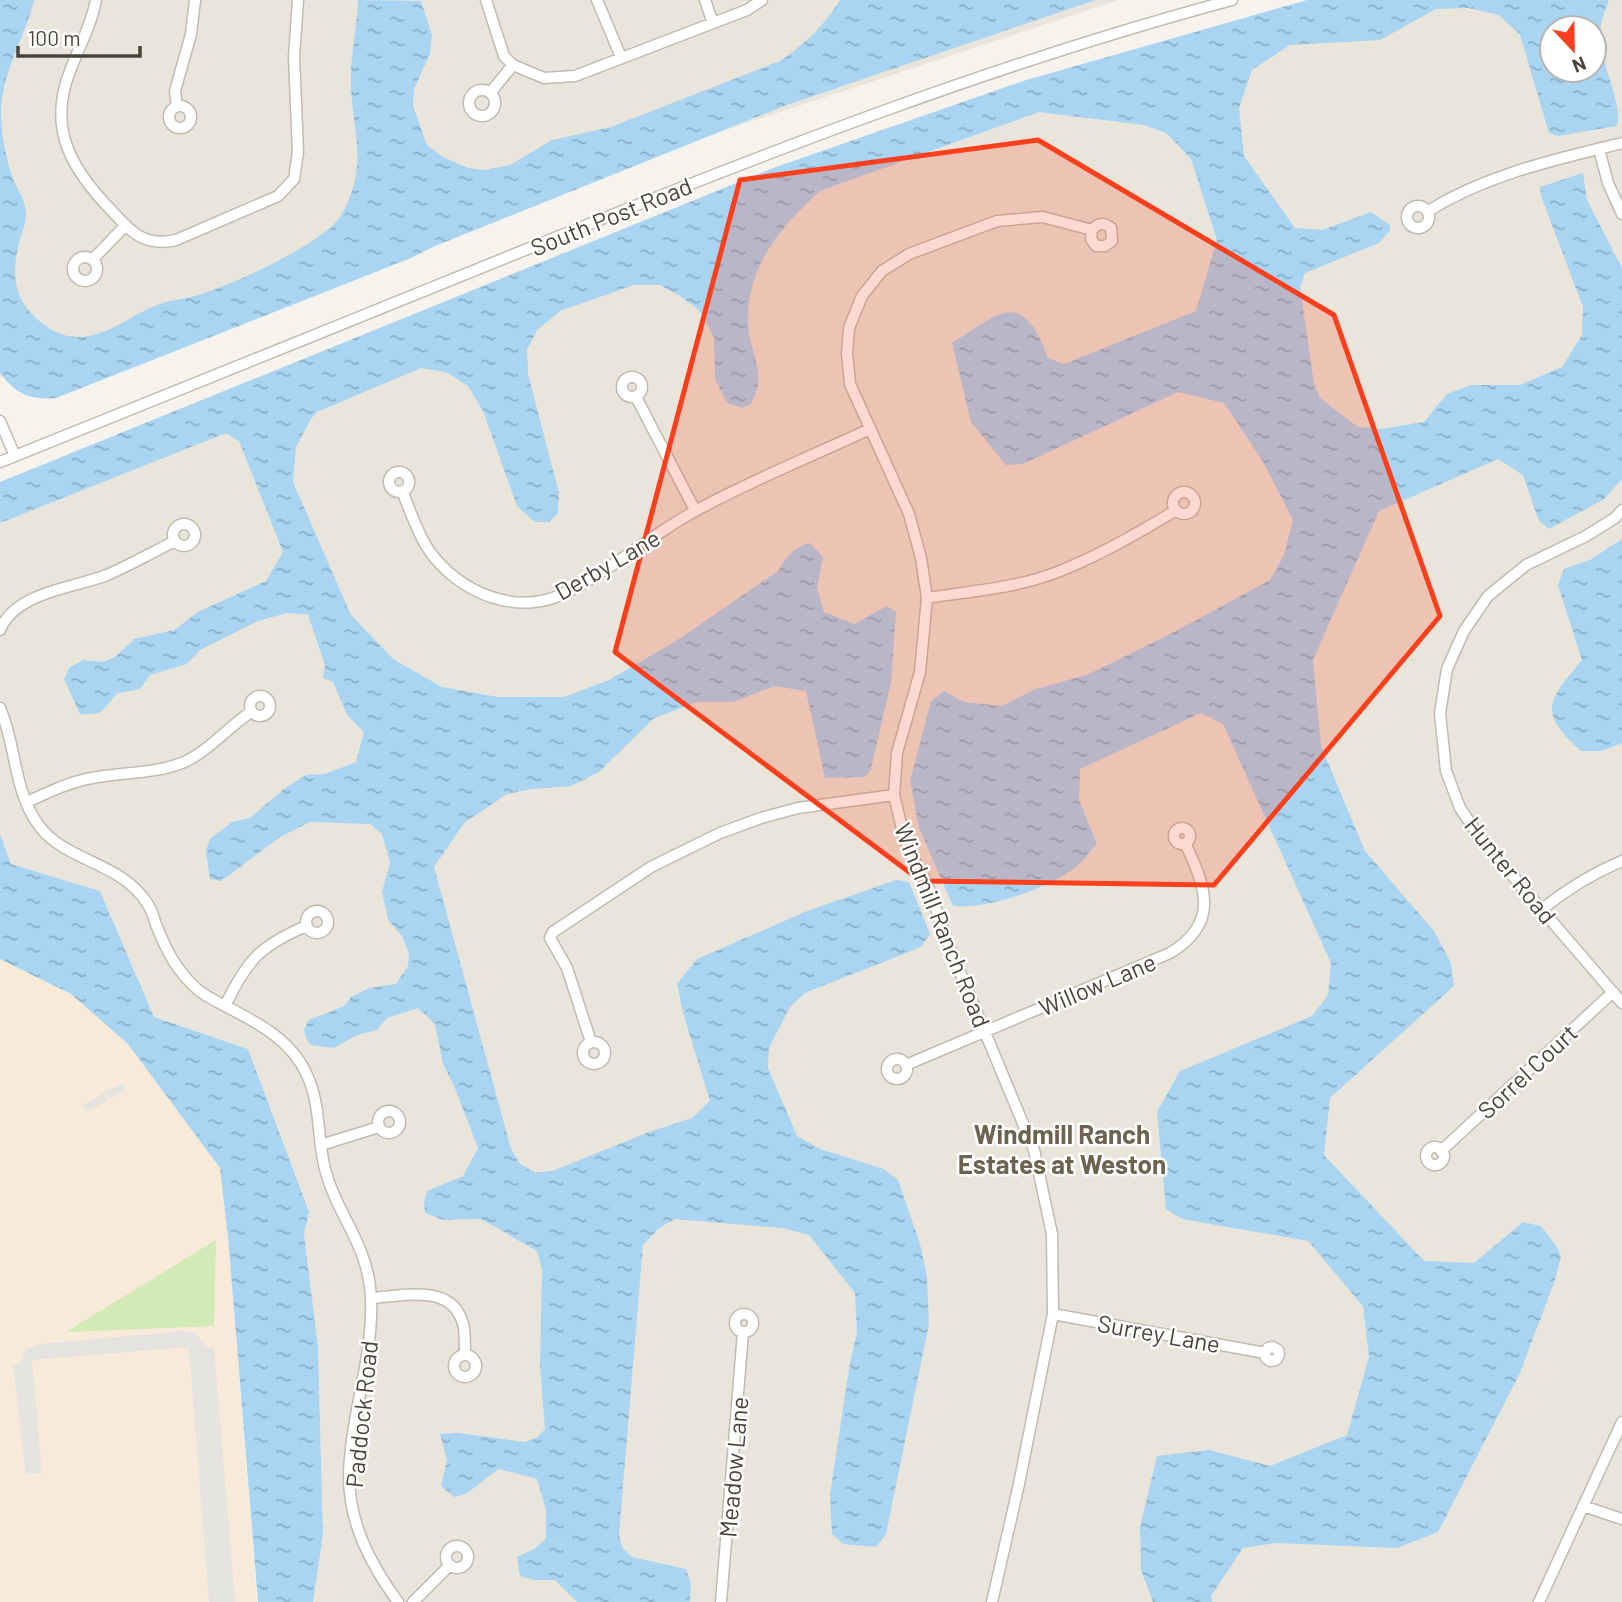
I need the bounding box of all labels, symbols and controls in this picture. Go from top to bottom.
scale bar [18,14,140,58]
north arrow [1538,14,1608,84]
text: 100 m [28,25,81,50]
text: N [1569,52,1590,78]
street label: South Post Road [526,170,696,262]
street label: Derby Lane [549,522,665,606]
street label: Hunter Road [1459,811,1563,929]
street label: Windmill Ranch Road [889,819,997,1031]
street label: Willow Lane [1034,946,1160,1022]
street label: Sorrel Court [1471,1017,1583,1125]
district label: Windmill Ranch Estates at Weston [958,1118,1166,1179]
street label: Surrey Lane [1095,1308,1223,1358]
street label: Paddock Road [339,1339,383,1489]
street label: Meadow Lane [712,1395,754,1539]

